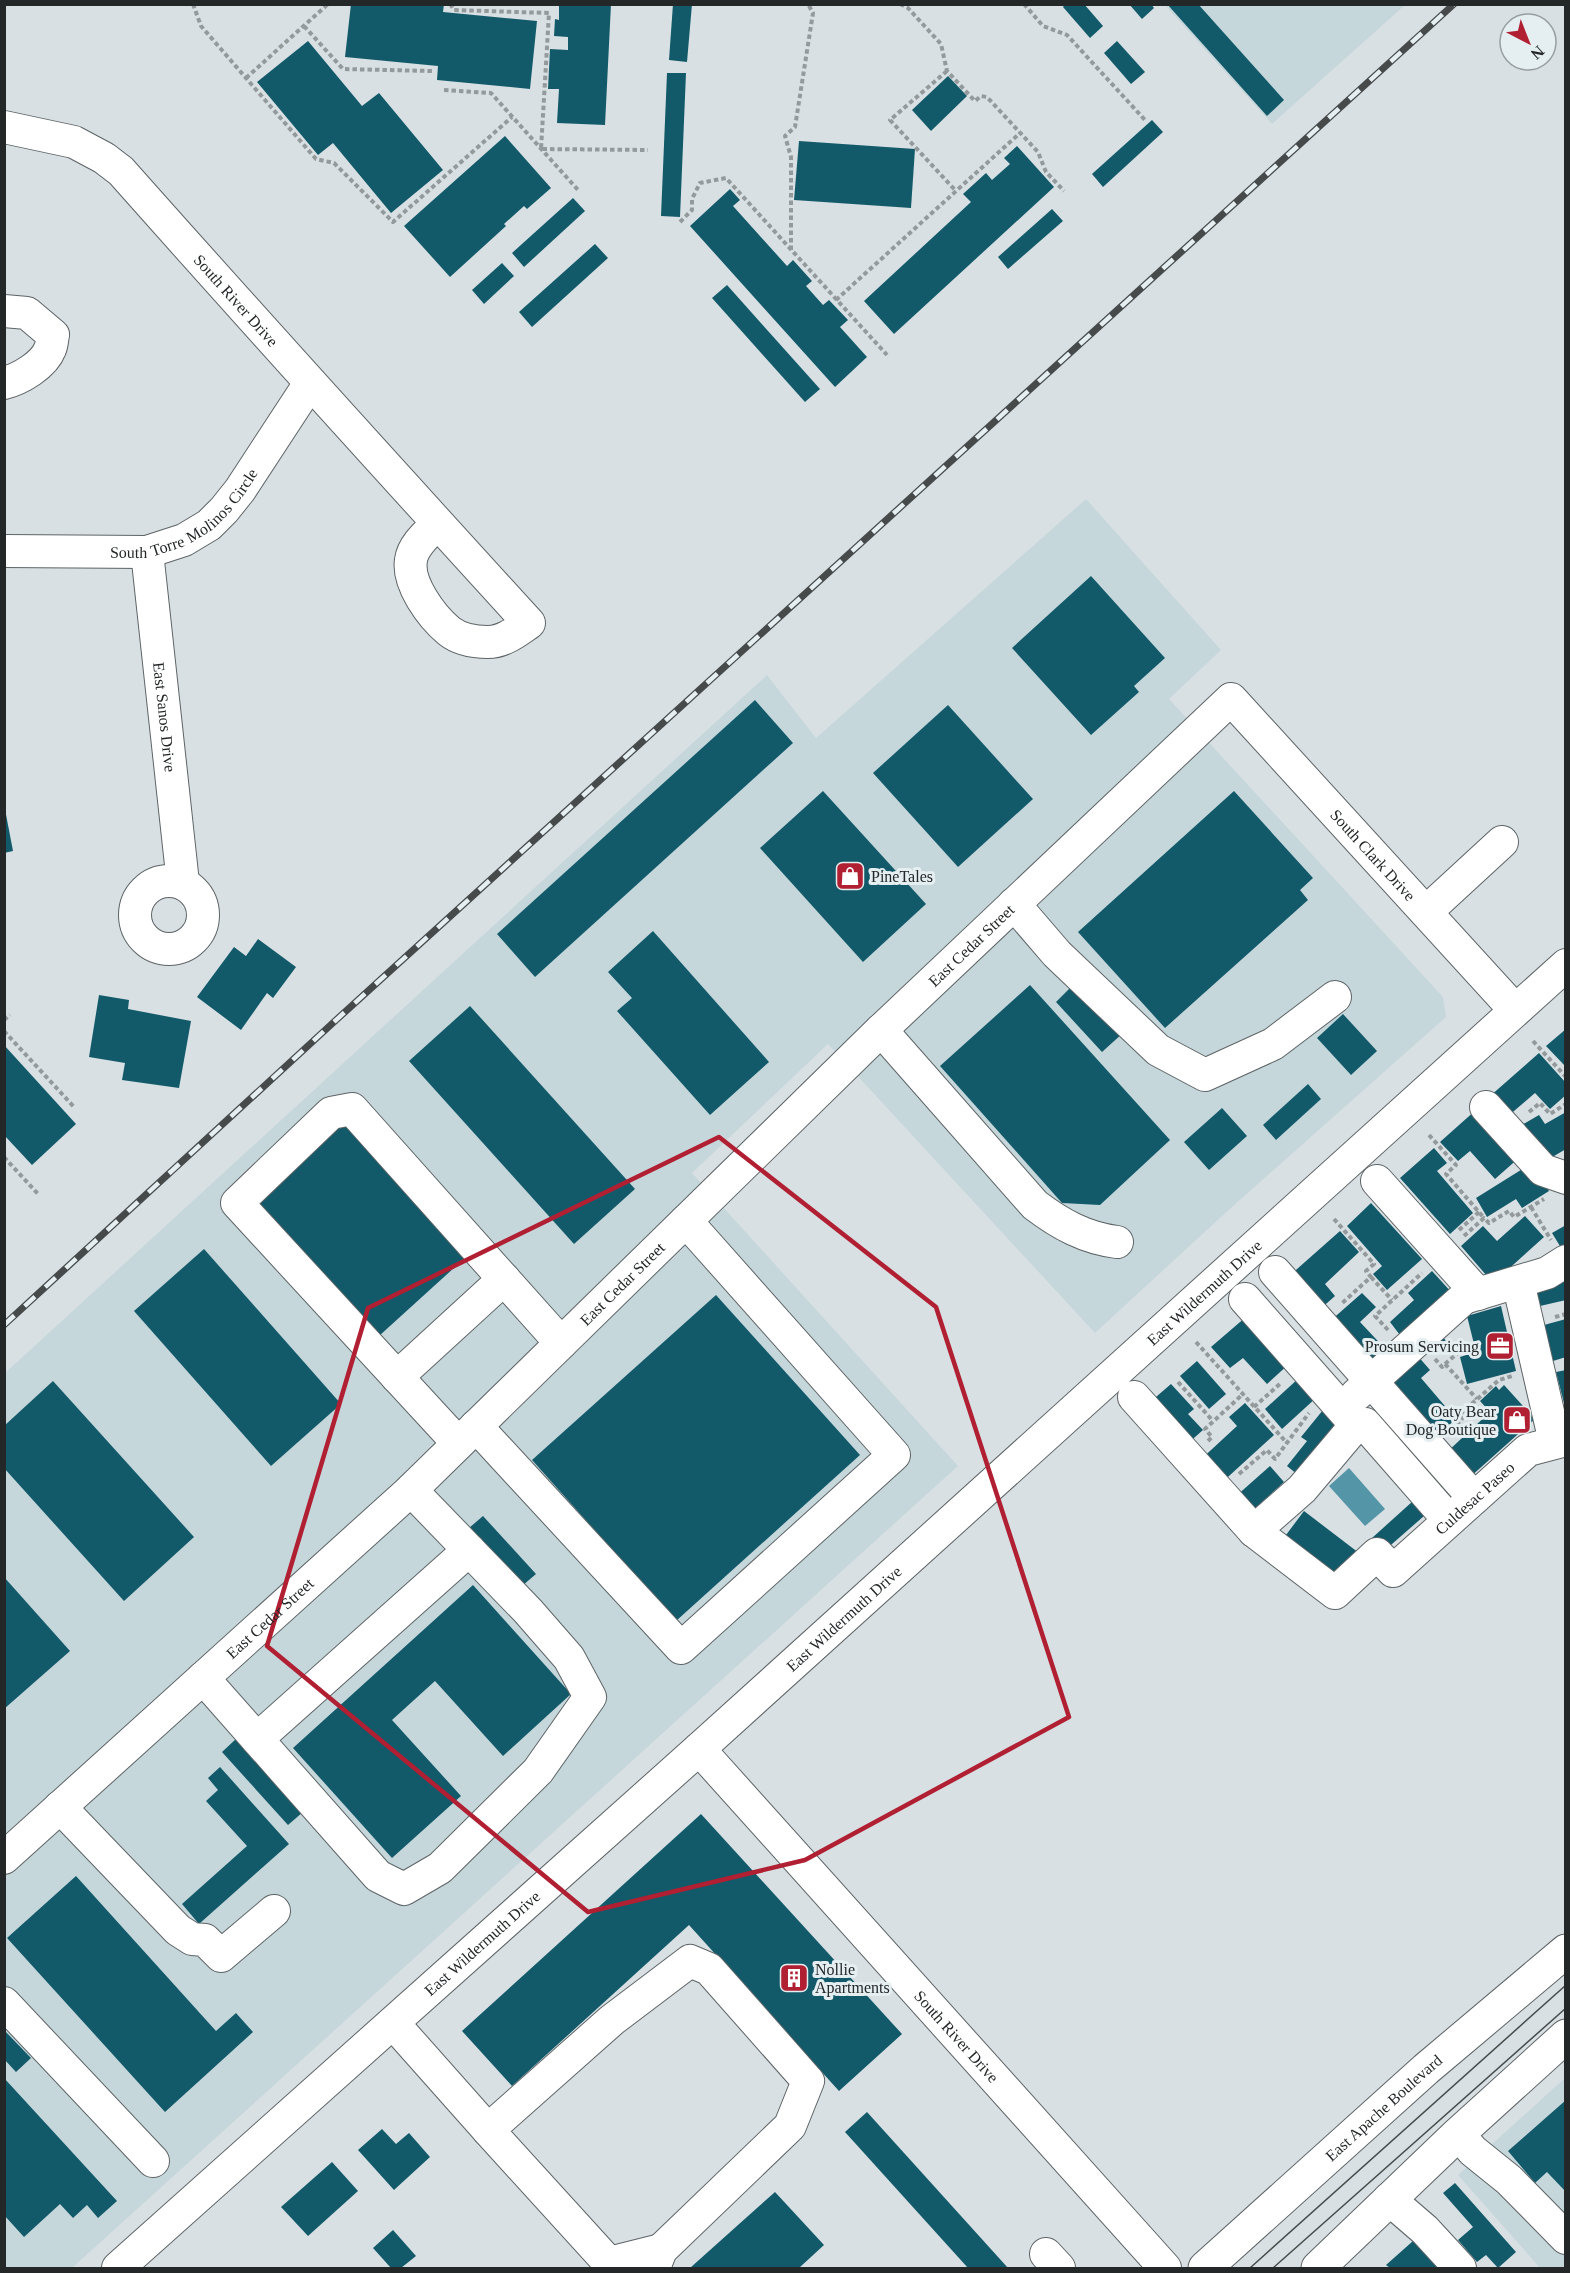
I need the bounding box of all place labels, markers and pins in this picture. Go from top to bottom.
shop icon: PineTales [834,860,866,892]
place label: PineTales [871,868,933,885]
office icon: Prosum Servicing [1484,1330,1516,1362]
place label: Prosum Servicing [1365,1338,1479,1356]
place label: Oaty Bear Dog Boutique [1406,1403,1497,1439]
shop icon: Oaty Bear Dog Boutique [1501,1404,1533,1436]
place label: Nollie Apartments [815,1961,890,1997]
building icon: Nollie Apartments [778,1962,810,1994]

